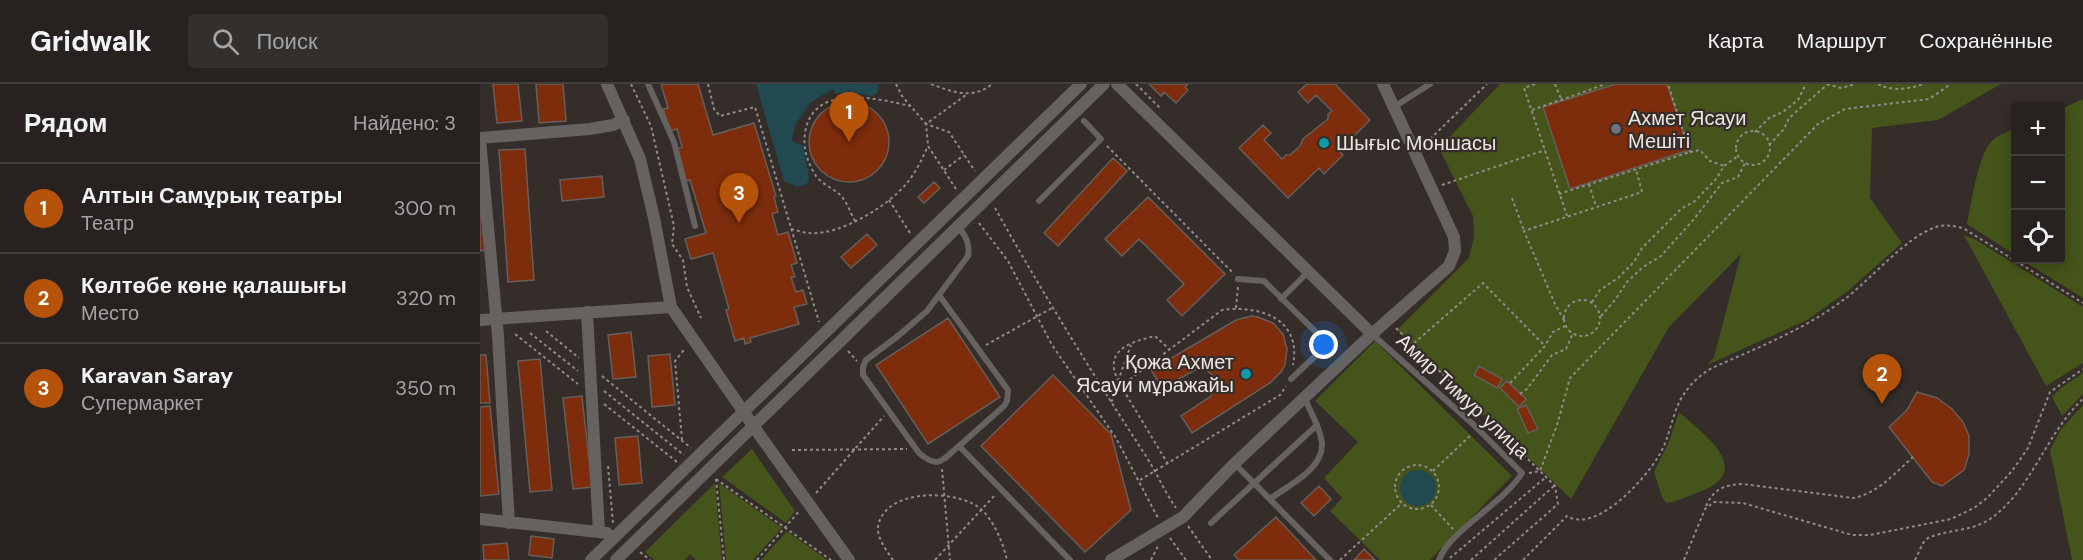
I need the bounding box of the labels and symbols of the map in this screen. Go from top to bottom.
pin: 1 [830,92,868,142]
place label: Ахмет Ясауи Мешіті [1628,105,1747,154]
marker: Ахмет Ясауи Мешіті [1609,122,1623,136]
place label: Шығыс Моншасы [1336,130,1496,156]
marker: Шығыс Моншасы [1317,136,1331,150]
pin: 3 [720,174,758,223]
street label: Амир Тимур улица [1391,328,1536,465]
your location [1309,330,1338,359]
place label: Қожа Ахмет Ясауи мұражайы [1076,349,1234,398]
pin: 2 [1862,354,1902,404]
marker: Қожа Ахмет Ясауи мұражайы [1239,367,1253,381]

